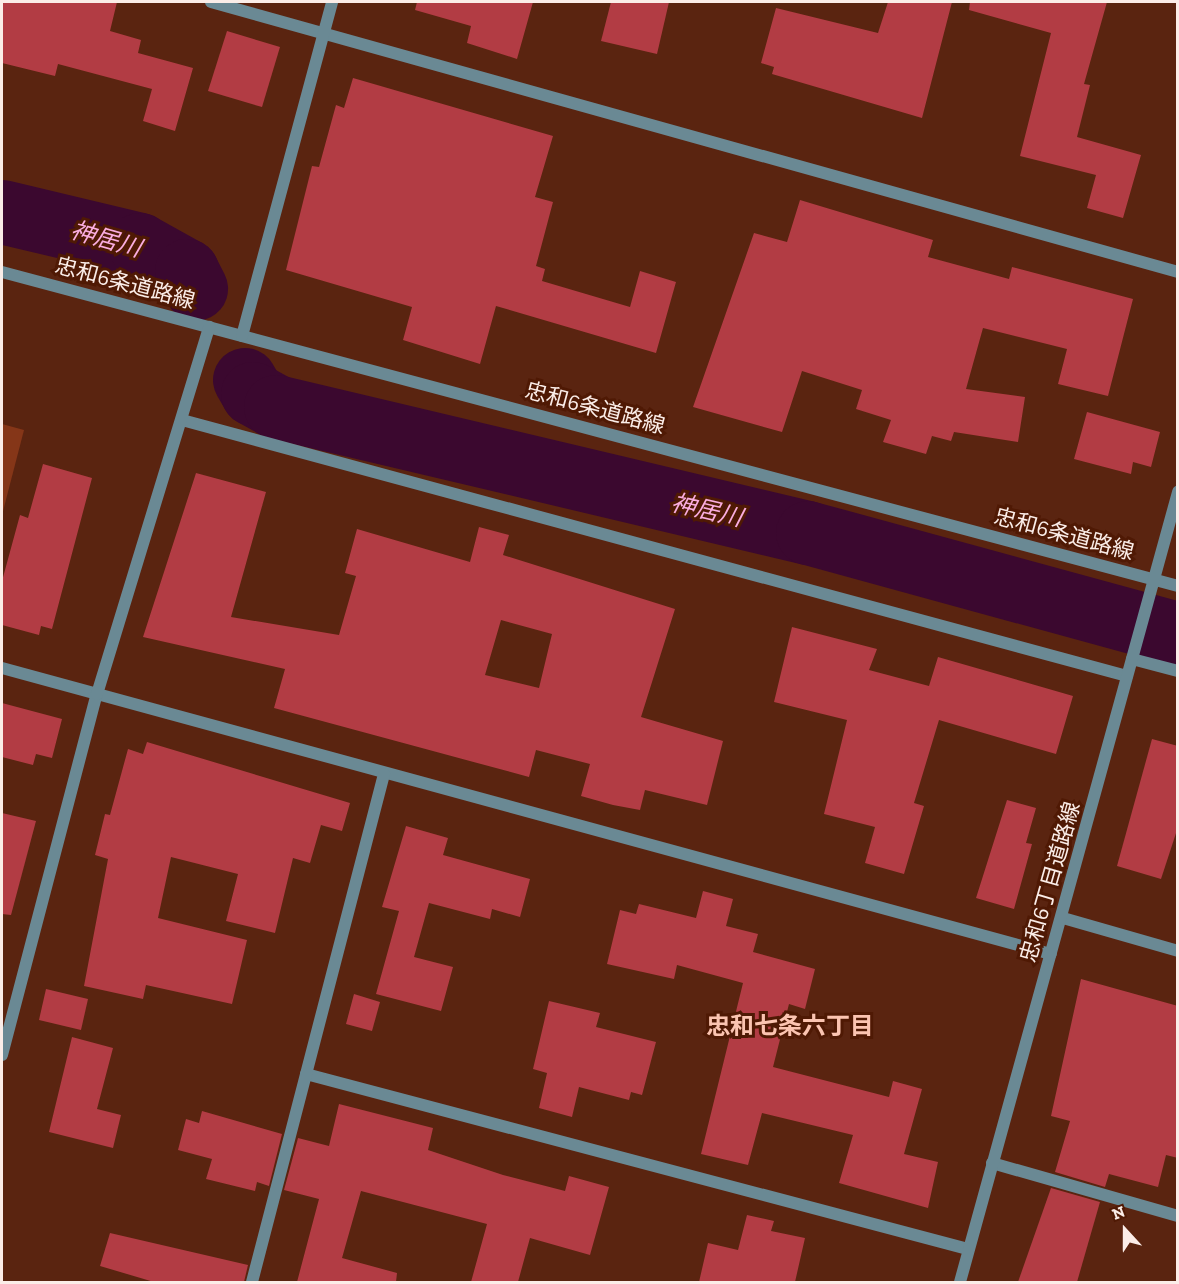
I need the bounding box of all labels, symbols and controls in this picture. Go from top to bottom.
water label: 神居川 [67,215,145,263]
street label: 忠和6条道路線 [52,252,198,314]
street label: 忠和6条道路線 [522,377,668,439]
water label: 神居川 [669,488,745,532]
street label: 忠和6条道路線 [991,503,1137,565]
street label: 忠和6丁目道路線 [1014,799,1086,965]
district label: 忠和七条六丁目 [706,1012,874,1040]
north arrow [1095,1200,1155,1260]
text: N [1109,1202,1127,1224]

